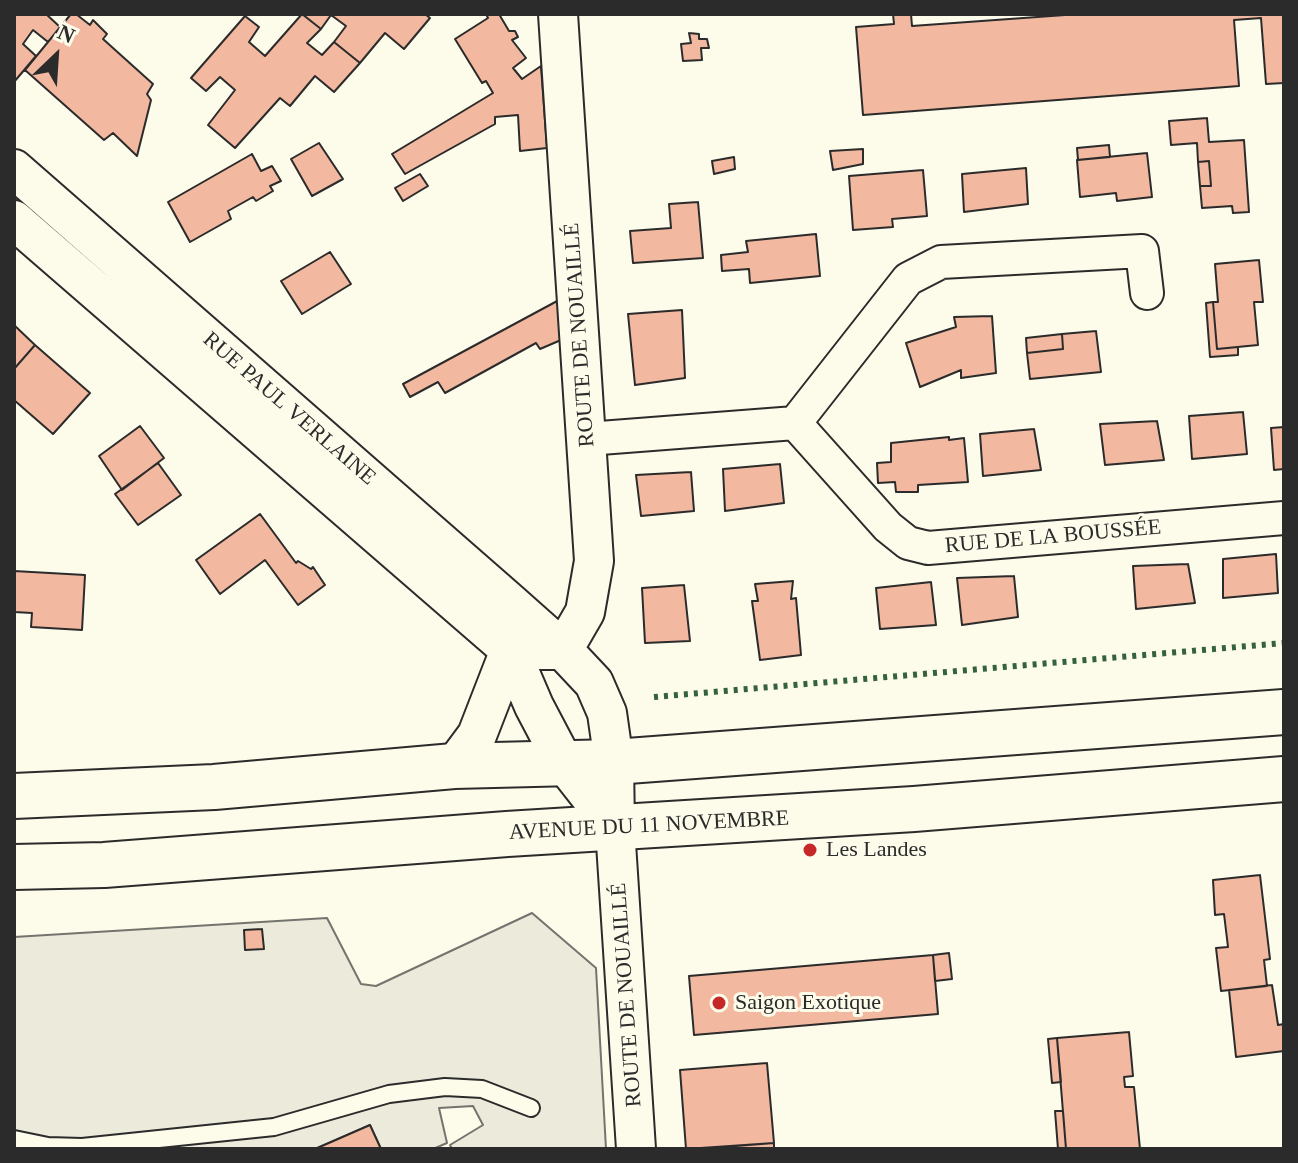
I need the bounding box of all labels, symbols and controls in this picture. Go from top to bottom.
north arrow [16,16,96,96]
text: N [54,19,79,48]
street label: ROUTE DE NOUAILLÉ [559,222,601,448]
street label: RUE PAUL VERLAINE [197,327,381,491]
street label: RUE DE LA BOUSSÉE [944,514,1162,560]
street label: AVENUE DU 11 NOVEMBRE [508,805,790,847]
place label: Les Landes [826,837,927,863]
marker: Les Landes [801,841,819,859]
street label: ROUTE DE NOUAILLÉ [606,882,648,1108]
place label: Saigon Exotique [735,990,881,1016]
marker: Saigon Exotique [710,994,728,1012]

